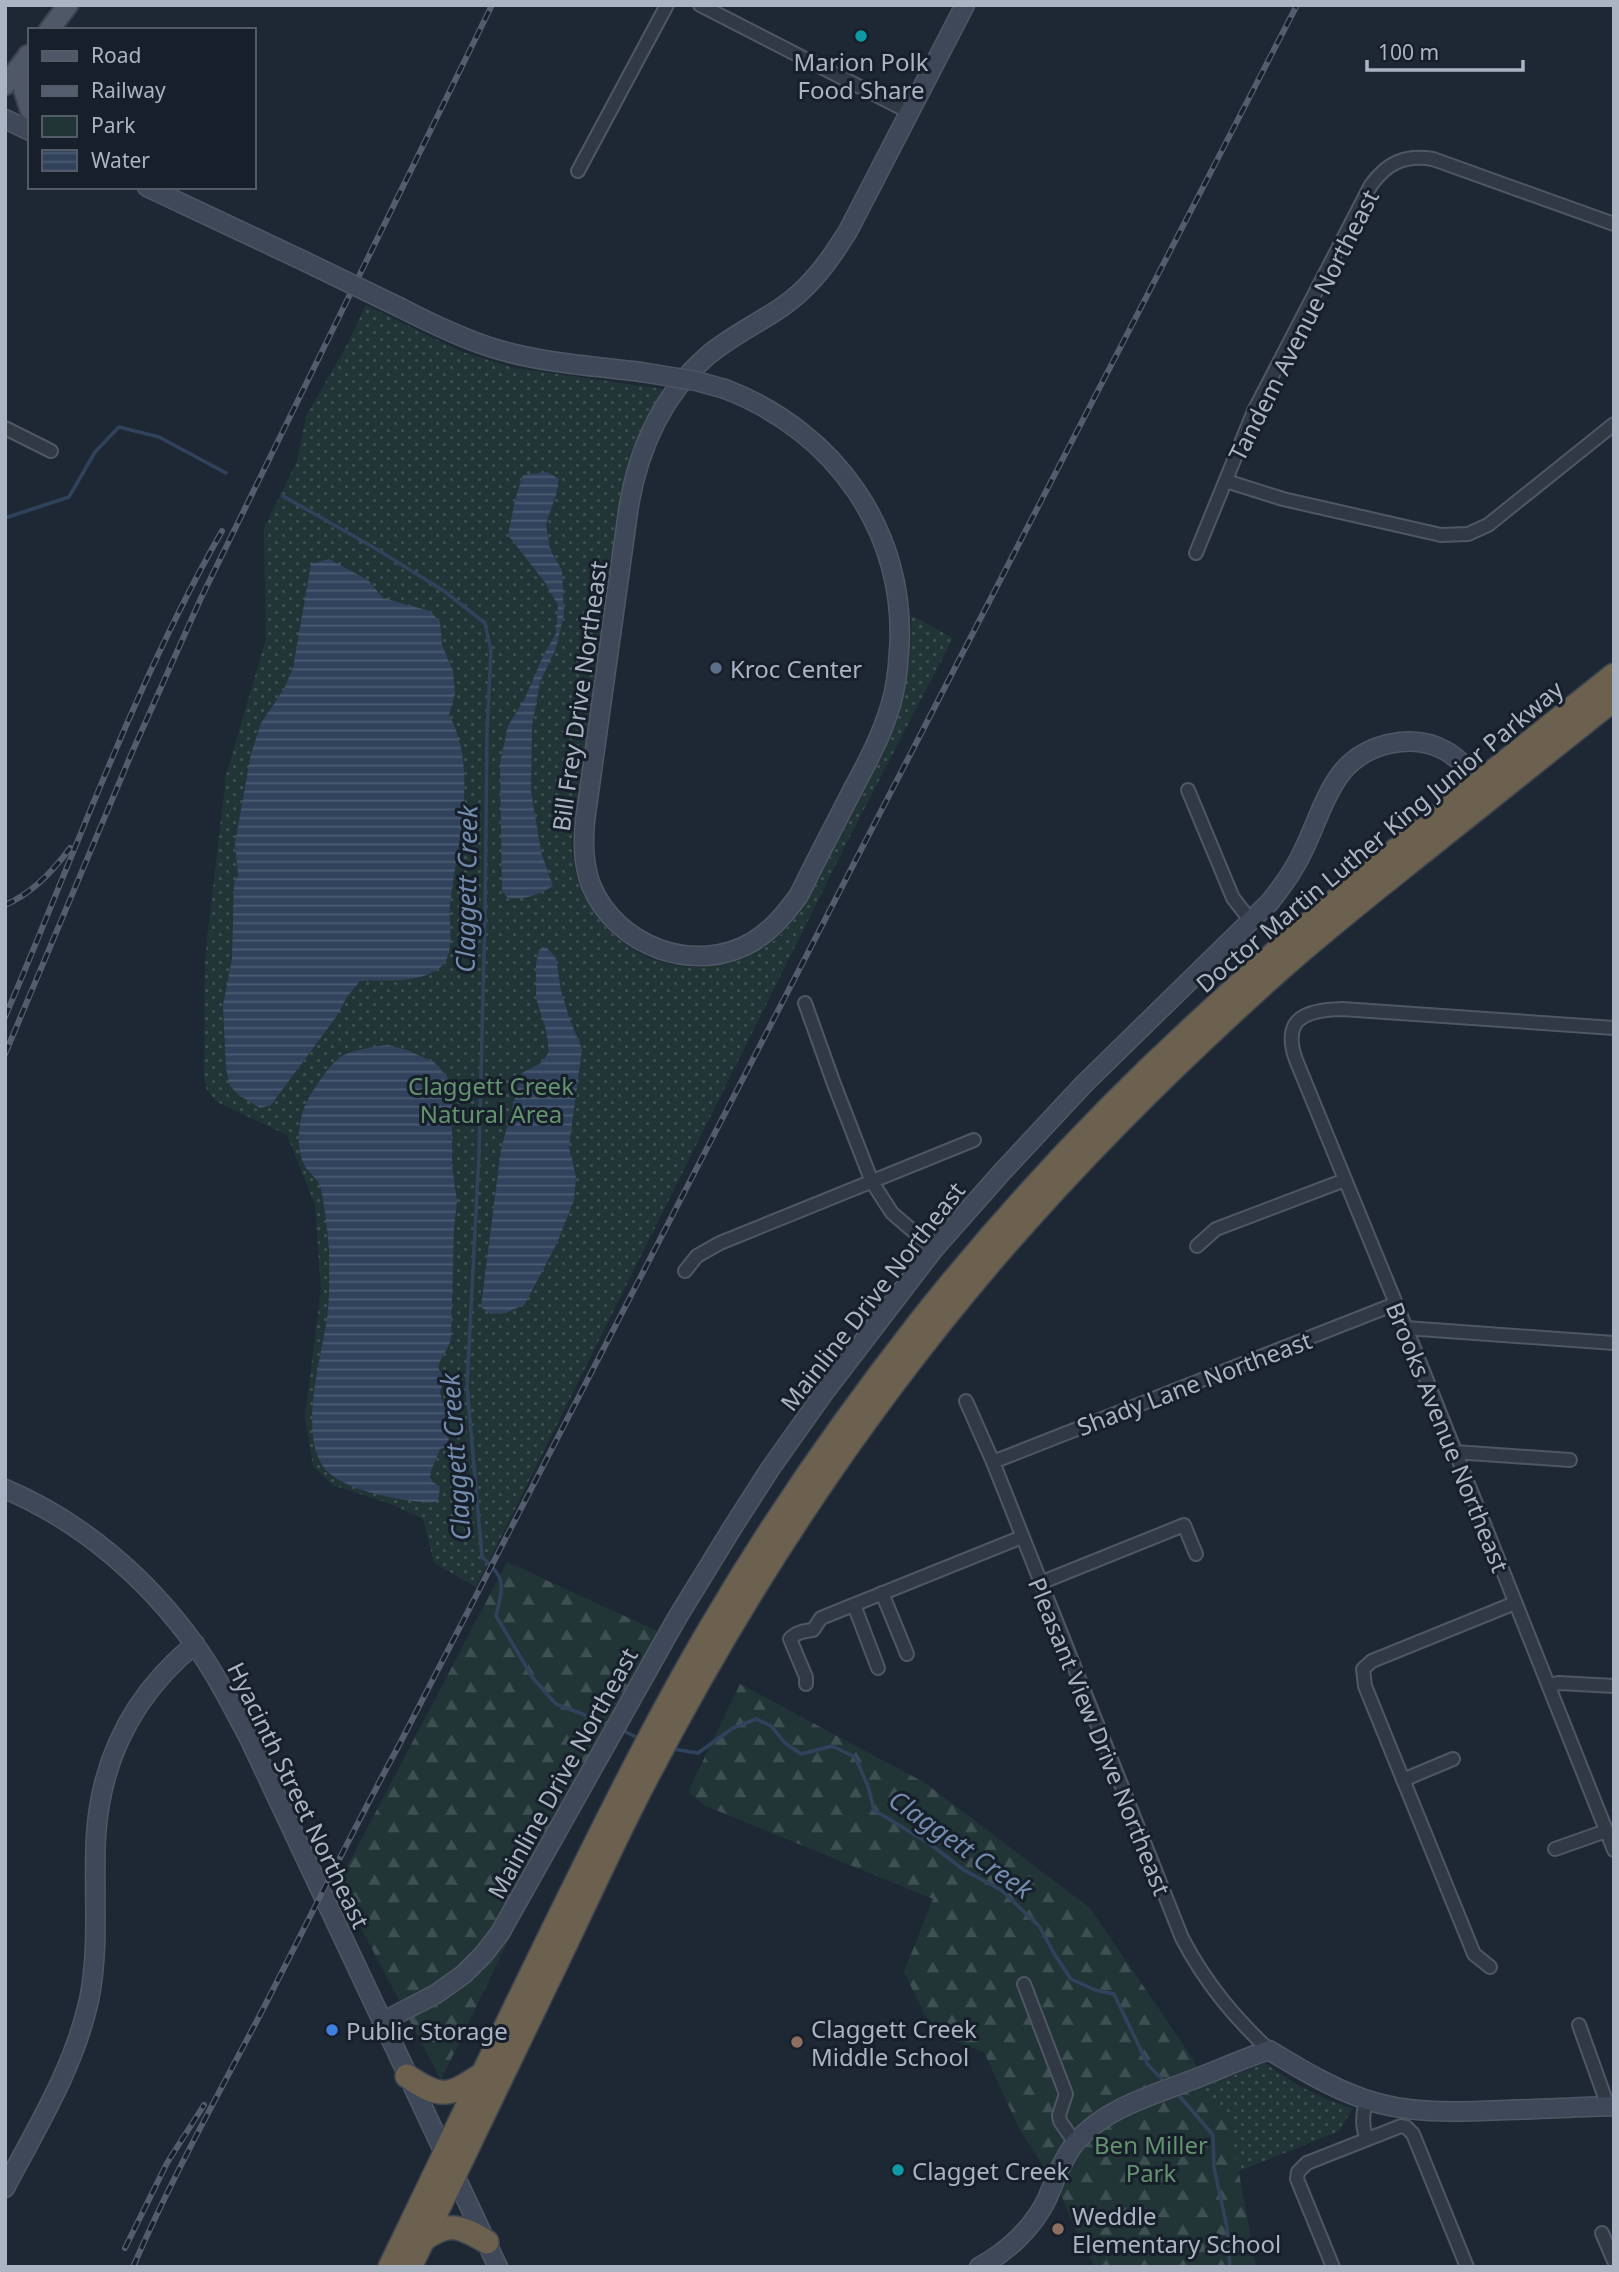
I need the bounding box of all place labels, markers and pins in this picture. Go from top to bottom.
marker: Marion Polk Food Share [853,28,869,44]
place label: Marion Polk Food Share [794,45,929,106]
place label: Kroc Center [730,652,862,685]
marker: Kroc Center [708,660,724,676]
place label: Claggett Creek Middle School [811,2012,977,2073]
place label: Public Storage [346,2014,508,2047]
marker: Public Storage [324,2022,340,2038]
marker: Claggett Creek Middle School [789,2034,805,2050]
place label: Clagget Creek [912,2154,1069,2187]
marker: Clagget Creek [890,2162,906,2178]
place label: Weddle Elementary School [1072,2199,1281,2260]
marker: Weddle Elementary School [1050,2221,1066,2237]

